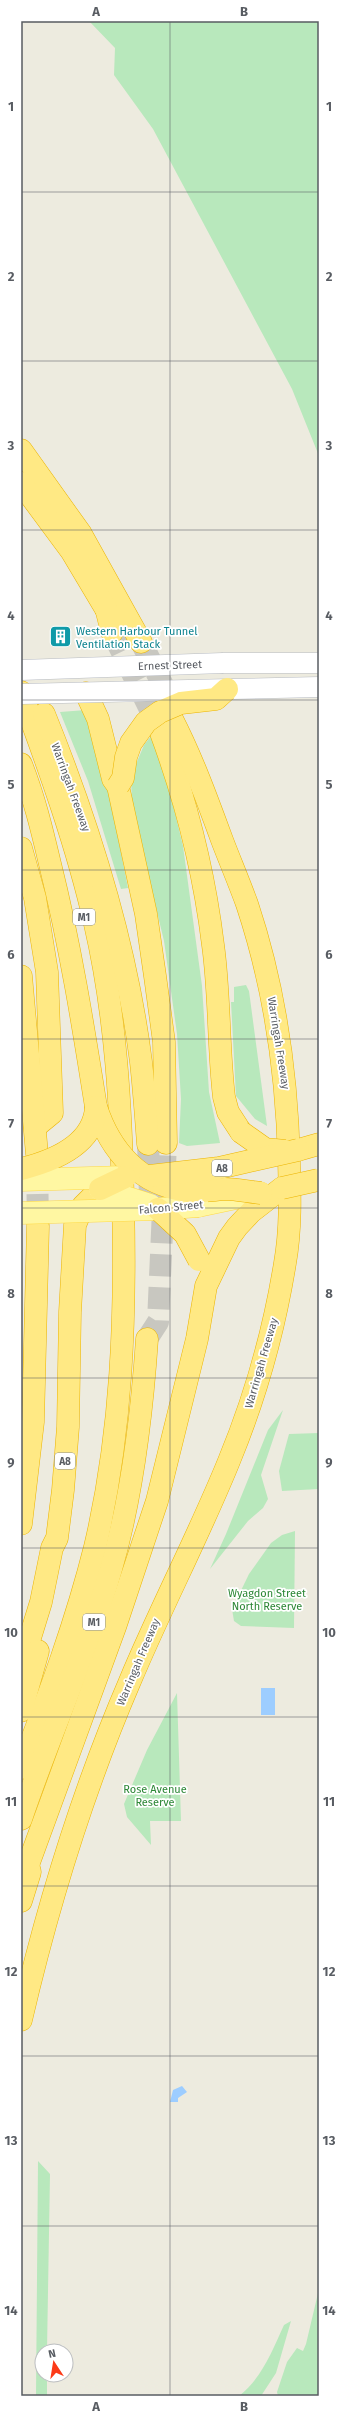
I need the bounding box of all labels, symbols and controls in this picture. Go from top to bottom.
text: A [91,4,100,19]
text: B [240,4,248,19]
text: 1 [8,99,14,114]
text: 1 [326,99,332,114]
text: 2 [8,269,15,284]
text: 2 [326,269,333,284]
text: 3 [7,438,15,453]
text: 3 [325,438,333,453]
text: 4 [7,608,15,623]
text: 4 [325,608,333,623]
building icon: Western Harbour Tunnel Ventilation Stack [47,624,73,650]
place label: Western Harbour Tunnel Ventilation Stack [76,625,198,651]
street label: Ernest Street [138,658,202,673]
street label: Warringah Freeway [48,741,93,834]
text: 5 [8,777,15,792]
text: 5 [326,777,333,792]
road number: M1 [73,909,95,925]
text: 6 [7,947,15,962]
text: 6 [325,947,333,962]
street label: Warringah Freeway [265,996,292,1091]
text: 7 [8,1116,14,1131]
text: 7 [326,1116,332,1131]
road number: A8 [212,1160,232,1176]
street label: Falcon Street [138,1198,204,1217]
text: 8 [7,1286,15,1301]
text: 8 [325,1286,333,1301]
street label: Warringah Freeway [242,1316,281,1410]
road number: A8 [55,1453,75,1469]
text: 9 [7,1455,15,1470]
text: 9 [325,1455,333,1470]
park label: Wyagdon Street North Reserve [228,1587,306,1613]
road number: M1 [83,1614,105,1630]
street label: Warringah Freeway [114,1616,163,1708]
text: 10 [4,1625,18,1640]
text: 10 [322,1625,336,1640]
park label: Rose Avenue Reserve [123,1783,187,1809]
text: 11 [5,1794,17,1809]
text: 11 [323,1794,335,1809]
text: 12 [5,1964,18,1979]
text: 12 [323,1964,336,1979]
text: 13 [5,2133,18,2148]
text: 13 [323,2133,336,2148]
text: 14 [4,2303,18,2318]
text: 14 [322,2303,336,2318]
north arrow [34,2343,74,2383]
text: N [47,2347,57,2361]
text: A [91,2399,100,2414]
text: B [240,2399,248,2414]

